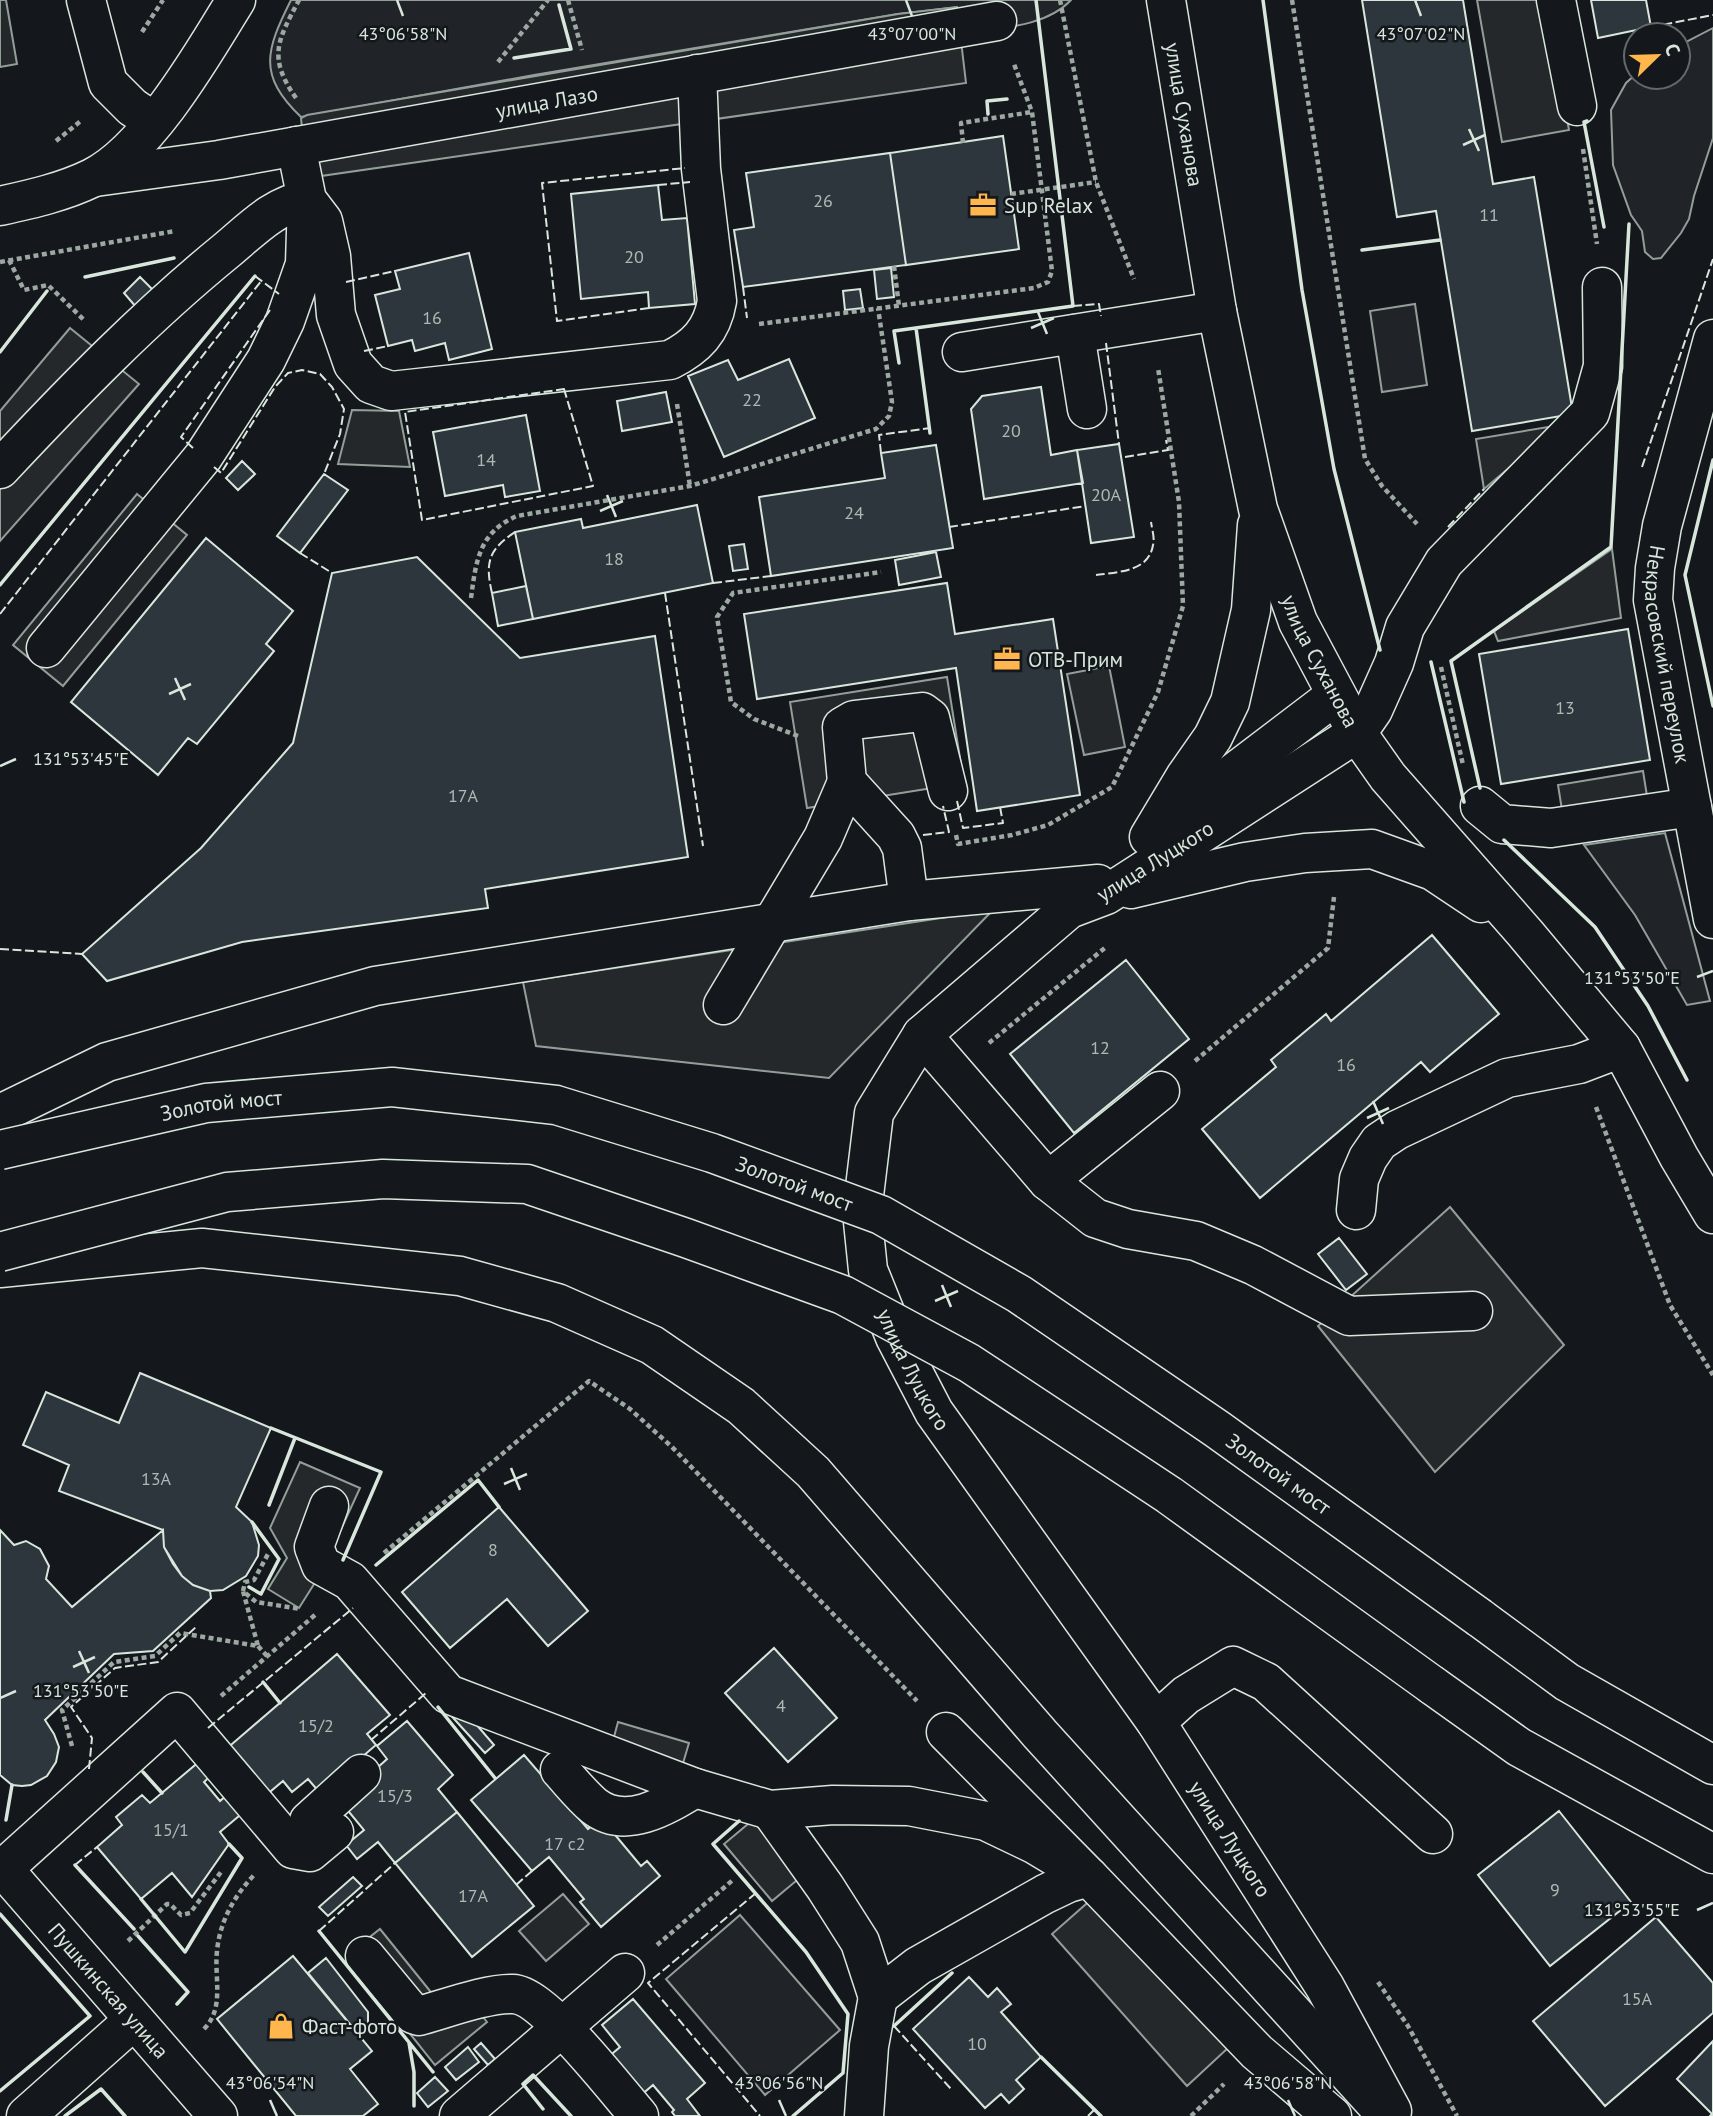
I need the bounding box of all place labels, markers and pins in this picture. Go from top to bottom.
office icon: Sup Relax [968,190,998,220]
place label: Sup Relax [1004,192,1093,219]
office icon: ОТВ-Прим [992,644,1022,674]
place label: ОТВ-Прим [1028,646,1123,673]
shop icon: Фаст-фото [266,2011,296,2041]
place label: Фаст-фото [302,2013,397,2040]

